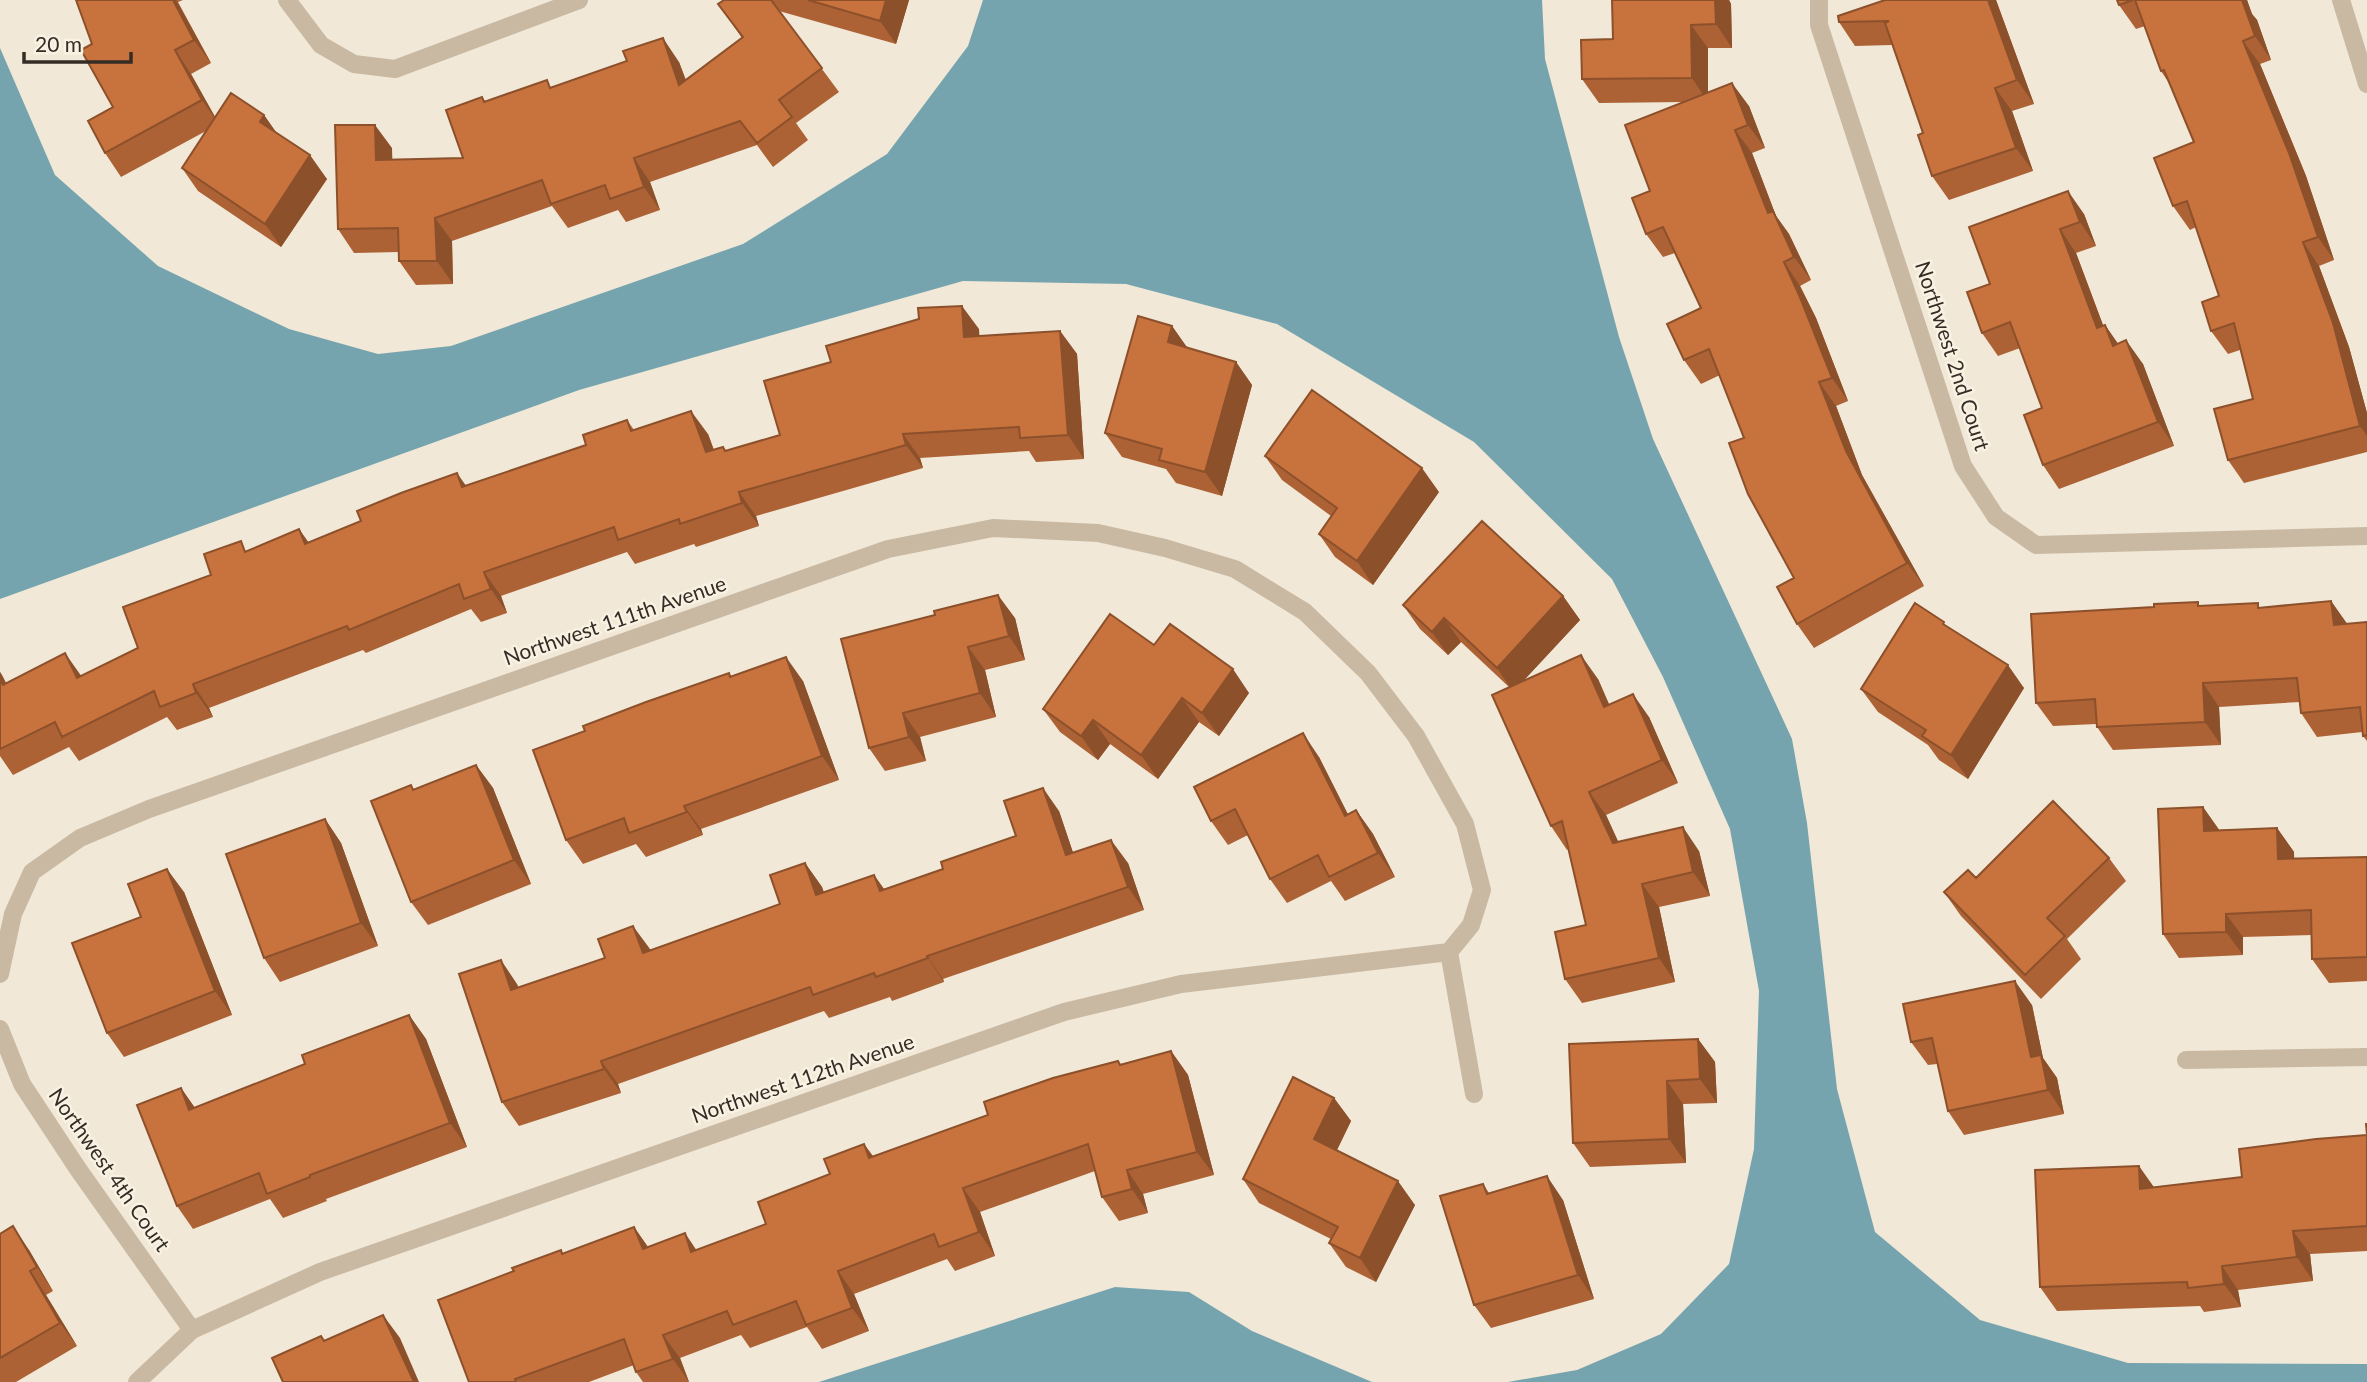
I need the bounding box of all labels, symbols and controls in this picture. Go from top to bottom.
scale bar [24,21,131,65]
text: 20 m [35,31,82,56]
street label: Northwest 2nd Court [1911,258,1996,454]
street label: Northwest 111th Avenue [500,570,729,669]
street label: Northwest 112th Avenue [688,1028,917,1127]
street label: Northwest 4th Court [45,1083,176,1256]

